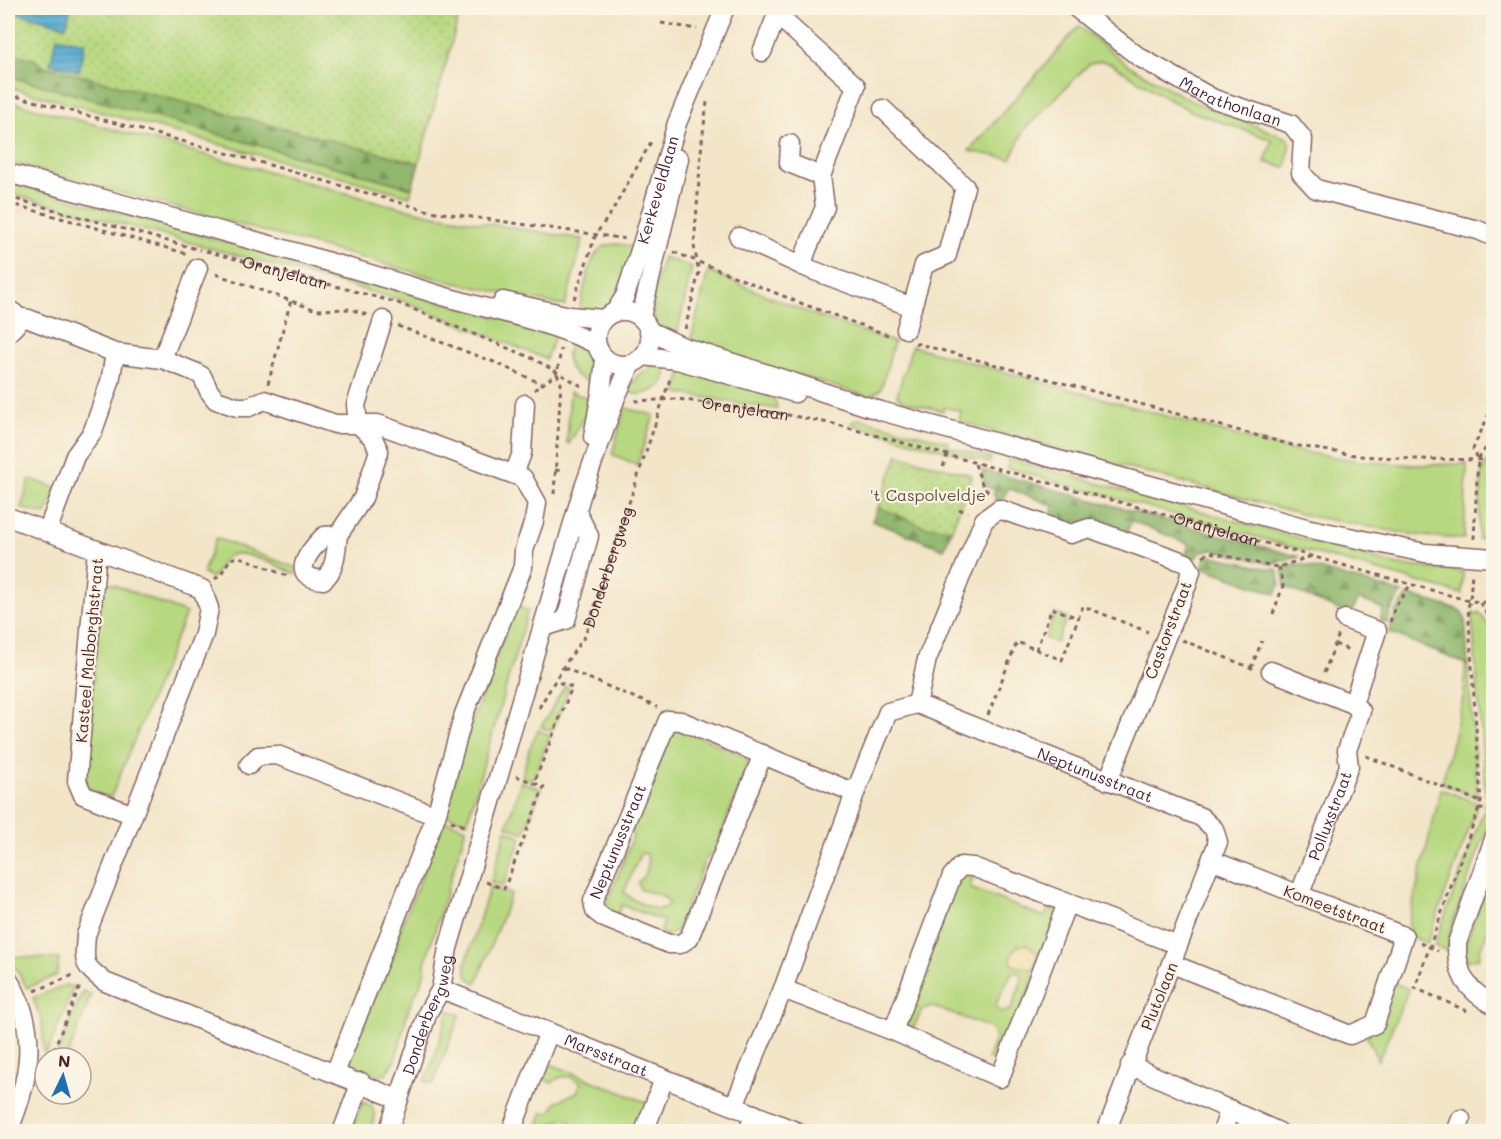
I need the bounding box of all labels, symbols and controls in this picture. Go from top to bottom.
street label: Marathonlaan [1176,71,1284,130]
street label: Kerkeveldlaan [632,133,683,246]
street label: Oranjelaan [240,250,330,294]
street label: Oranjelaan [700,392,791,425]
park label: 't Caspolveldje [870,484,986,505]
street label: Donderbergweg [577,504,637,630]
street label: Oranjelaan [1171,507,1261,551]
street label: Kasteel Malborghstraat [70,556,107,744]
street label: Castorstraat [1139,578,1196,682]
street label: Neptunusstraat [1035,742,1156,807]
street label: Polluxstraat [1303,768,1356,863]
street label: Neptunusstraat [584,781,650,902]
street label: Komeetstraat [1281,879,1390,938]
street label: Donderbergweg [397,953,457,1078]
street label: Plutolaan [1135,959,1182,1033]
street label: Marsstraat [561,1029,651,1081]
north arrow [33,1046,93,1106]
text: N [57,1050,71,1072]

